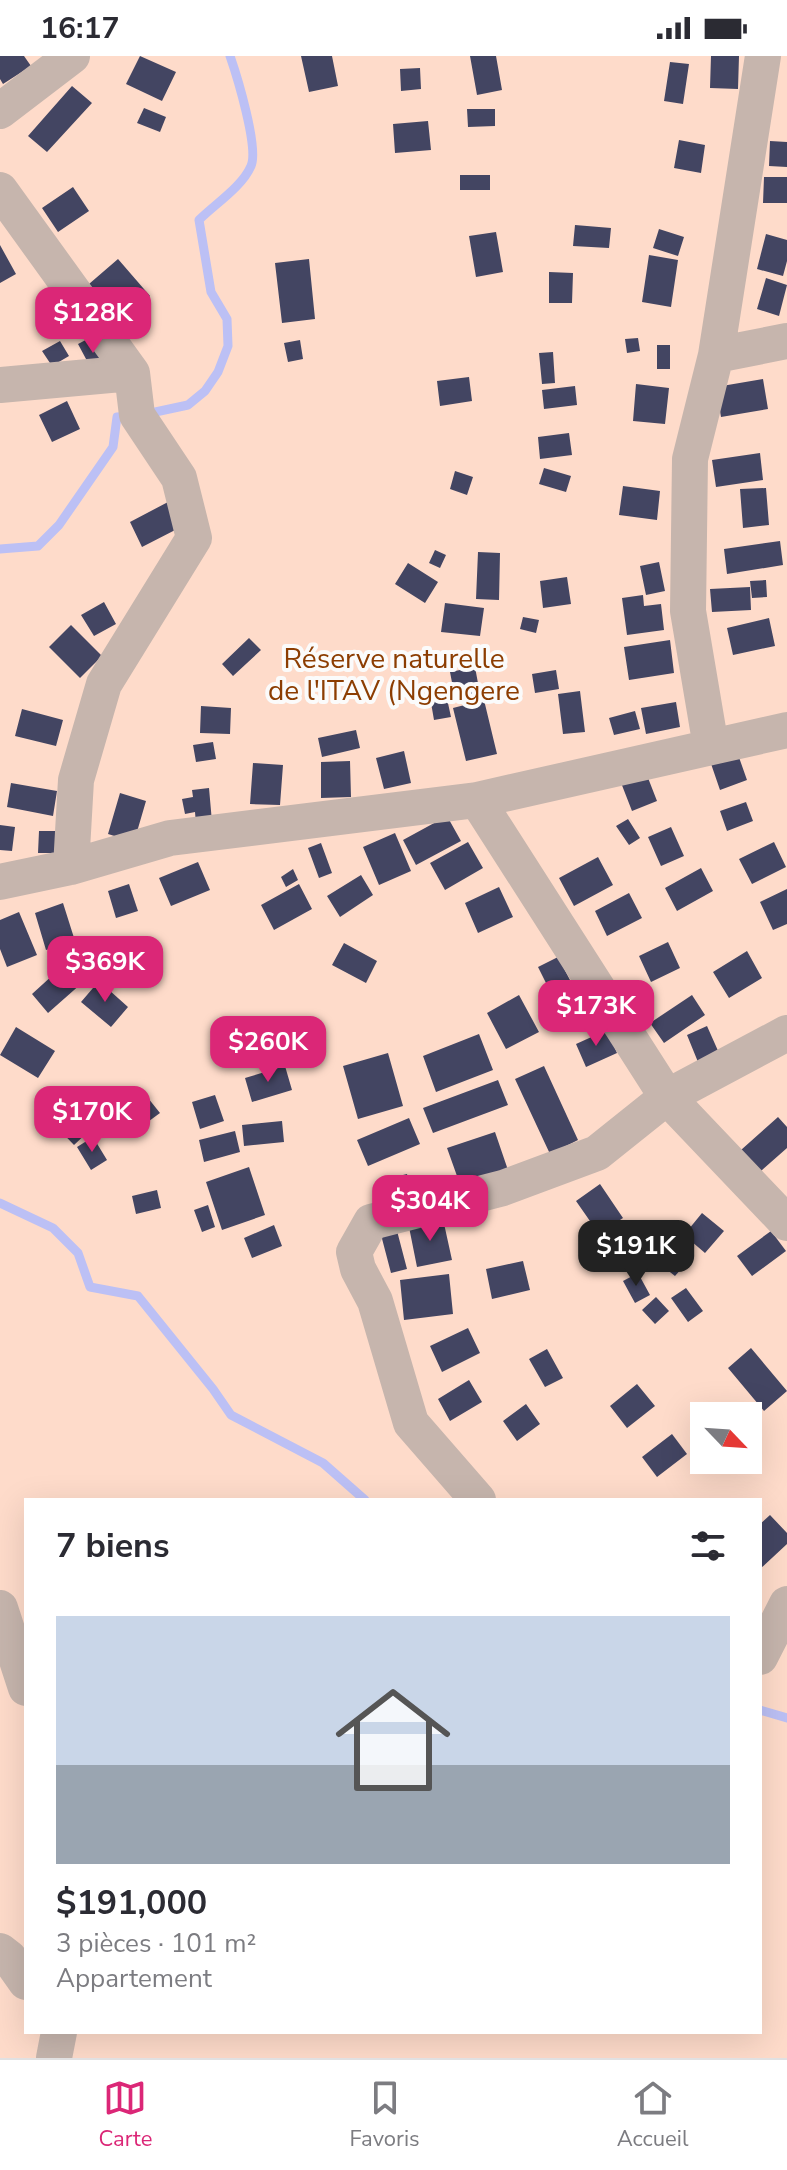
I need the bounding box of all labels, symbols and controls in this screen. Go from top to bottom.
text: 16:17 [40,8,119,49]
pin: $128K [37,287,149,355]
text: $128K [53,295,133,330]
park label: Réserve naturelle de l'ITAV (Ngengere [268,640,520,710]
pin: $369K [49,936,161,1004]
text: $369K [65,944,145,979]
pin: $173K [540,980,652,1048]
text: $173K [556,988,636,1023]
pin: $260K [212,1016,324,1084]
text: $260K [228,1024,308,1059]
pin: $170K [36,1086,148,1154]
text: $170K [52,1094,132,1129]
pin: $304K [374,1175,486,1243]
text: $304K [390,1183,470,1218]
pin: $191K [580,1220,692,1288]
text: $191K [596,1228,676,1263]
north arrow [690,1402,762,1474]
map controls [690,1402,762,1474]
text: 7 biens [56,1523,170,1569]
icon: filters [686,1524,730,1568]
icon: home [321,1668,465,1812]
text: $191,000 [56,1880,207,1926]
text: 3 pièces · 101 m² [56,1926,256,1961]
text: Appartement [56,1961,212,1996]
tab: Carte [99,2076,152,2154]
tab: Favoris [349,2076,420,2154]
tab: Accueil [617,2076,688,2154]

